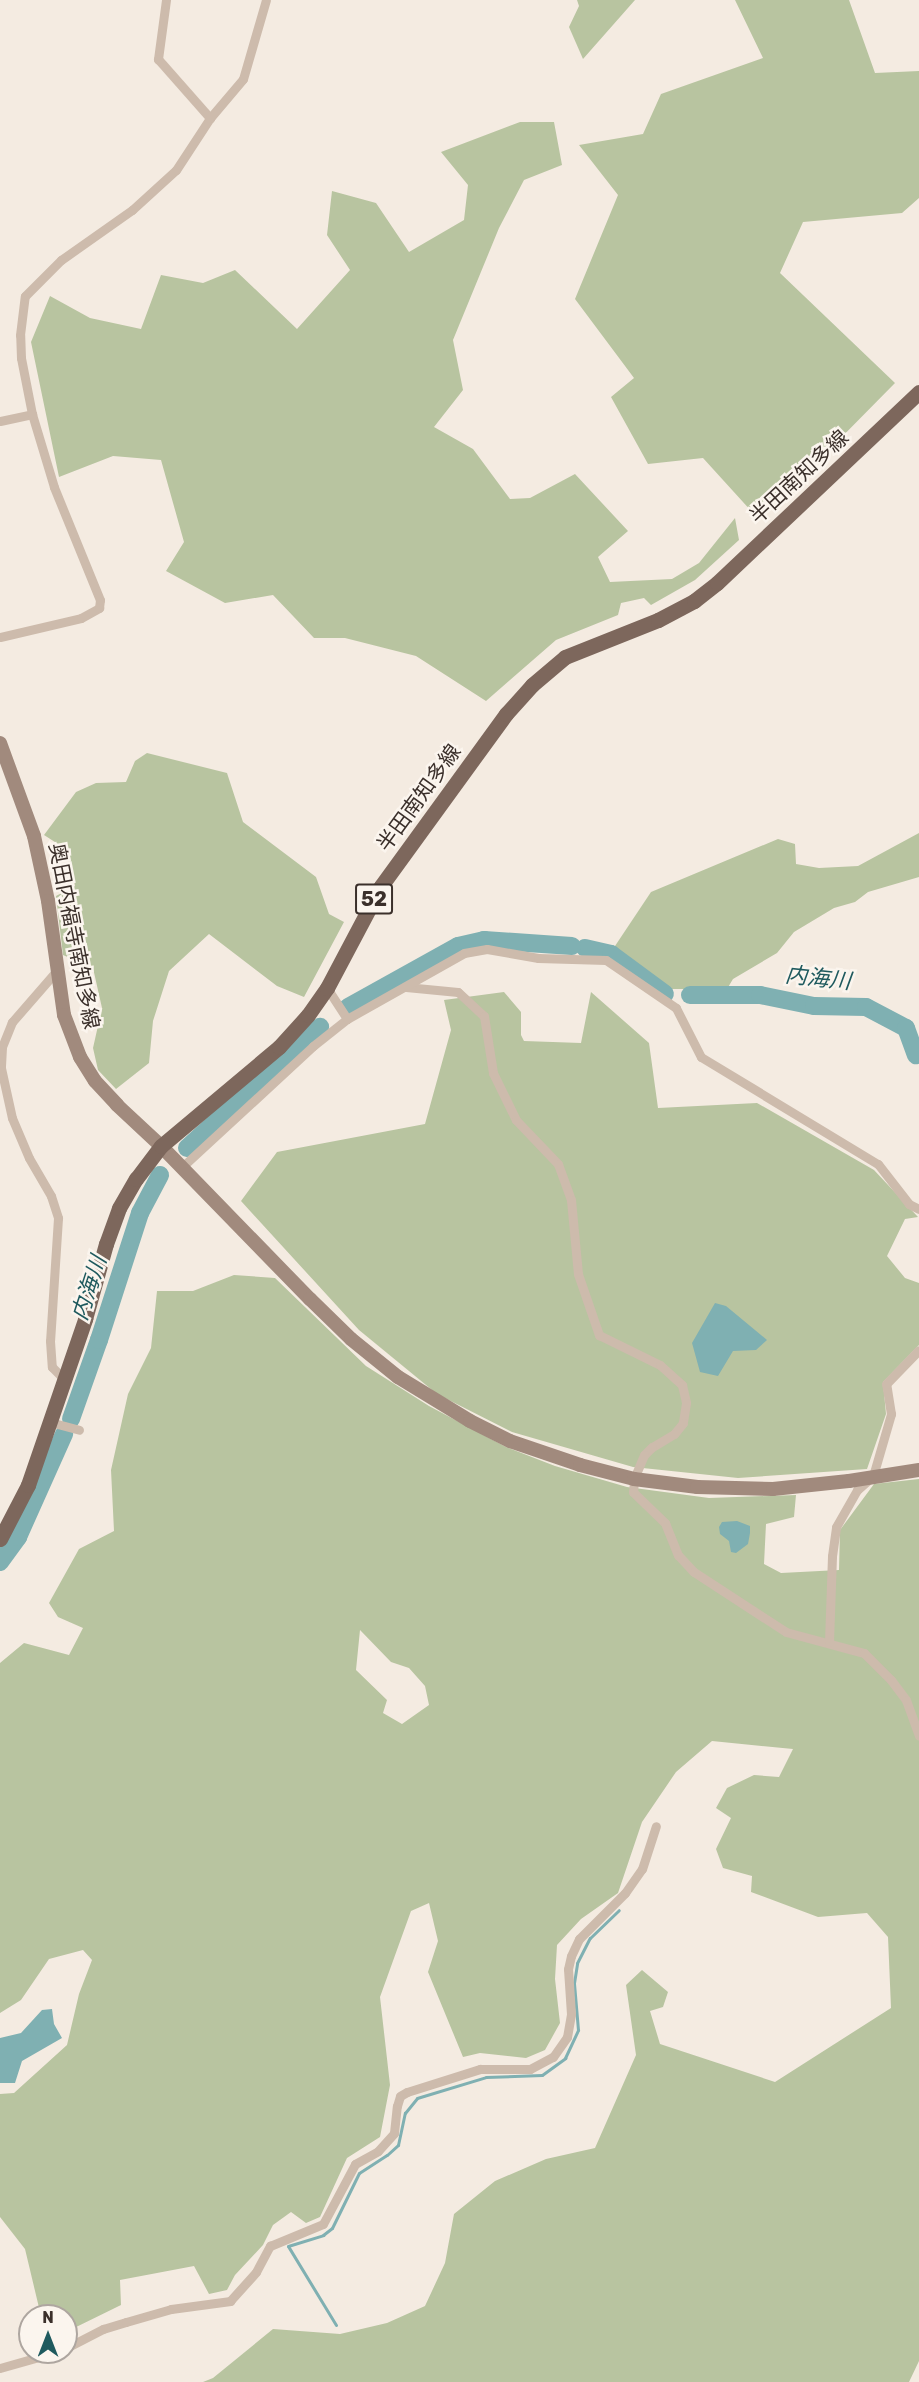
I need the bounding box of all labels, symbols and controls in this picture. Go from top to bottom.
street label: 半田南知多線 [744,425,854,529]
street label: 半田南知多線 [372,740,466,856]
street label: 奥田内福寺南知多線 [44,841,104,1031]
road number: 52 [354,882,394,916]
water label: 内海川 [784,961,852,995]
water label: 内海川 [66,1253,112,1323]
north arrow [18,2304,78,2364]
text: N [42,2308,54,2327]

